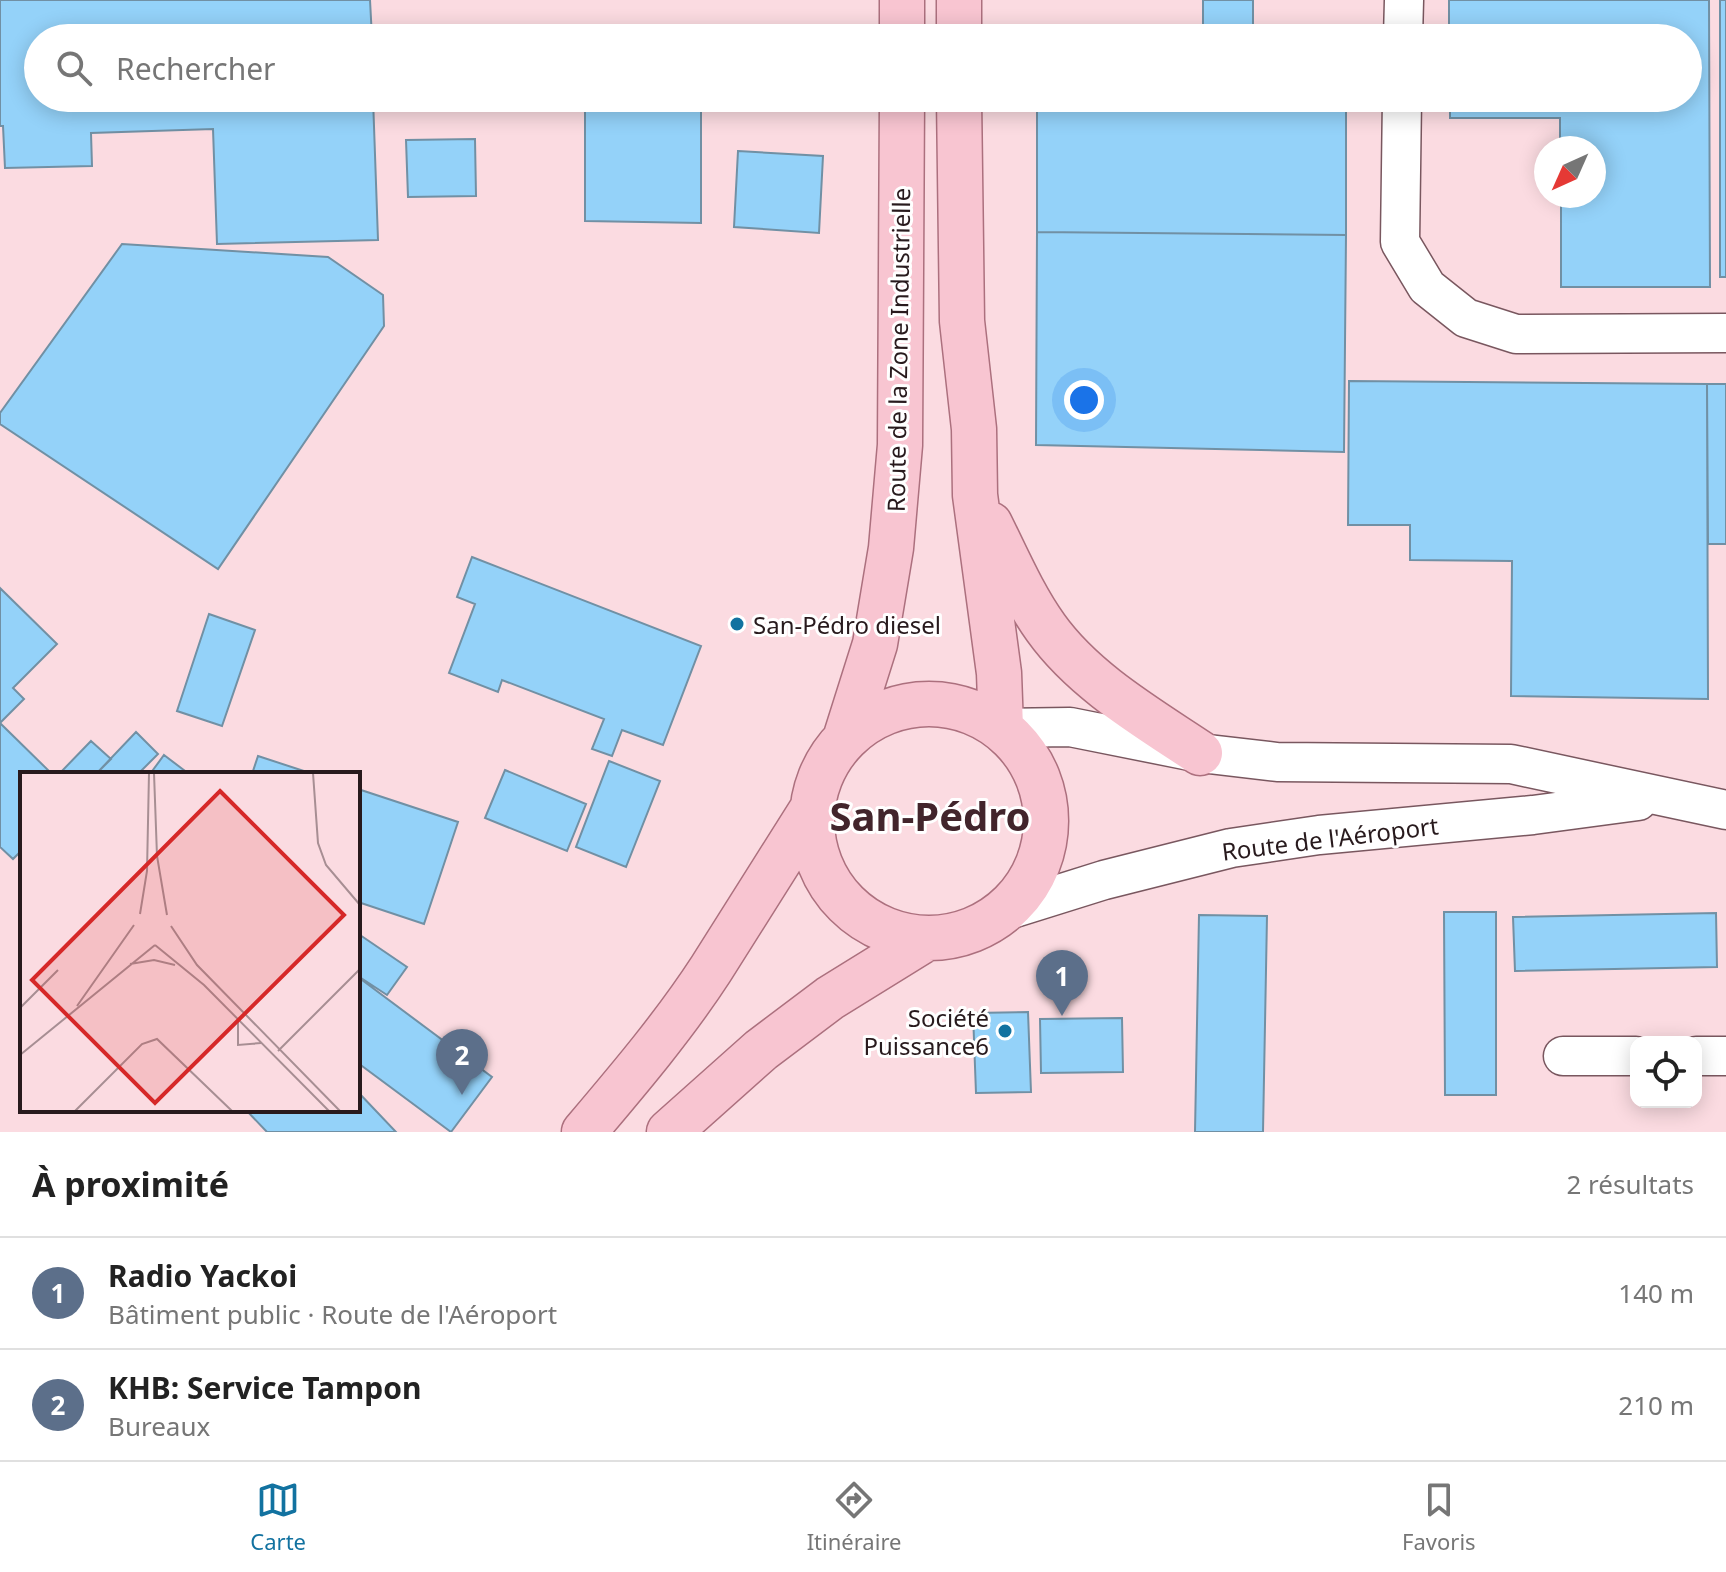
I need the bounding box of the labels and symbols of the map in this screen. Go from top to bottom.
north arrow [1534,136,1606,208]
street label: Route de la Zone Industrielle [879,188,917,512]
your location [1064,380,1104,420]
place label: San-Pédro diesel [753,608,941,641]
marker: San-Pédro diesel [728,615,746,633]
inset map [20,772,360,1112]
district label: San-Pédro [830,788,1030,843]
street label: Route de l'Aéroport [1220,808,1440,868]
pin: 1 [1036,950,1088,1016]
place label: Société Puissance6 [863,1001,989,1062]
marker: Société Puissance6 [996,1022,1014,1040]
pin: 2 [436,1029,488,1095]

